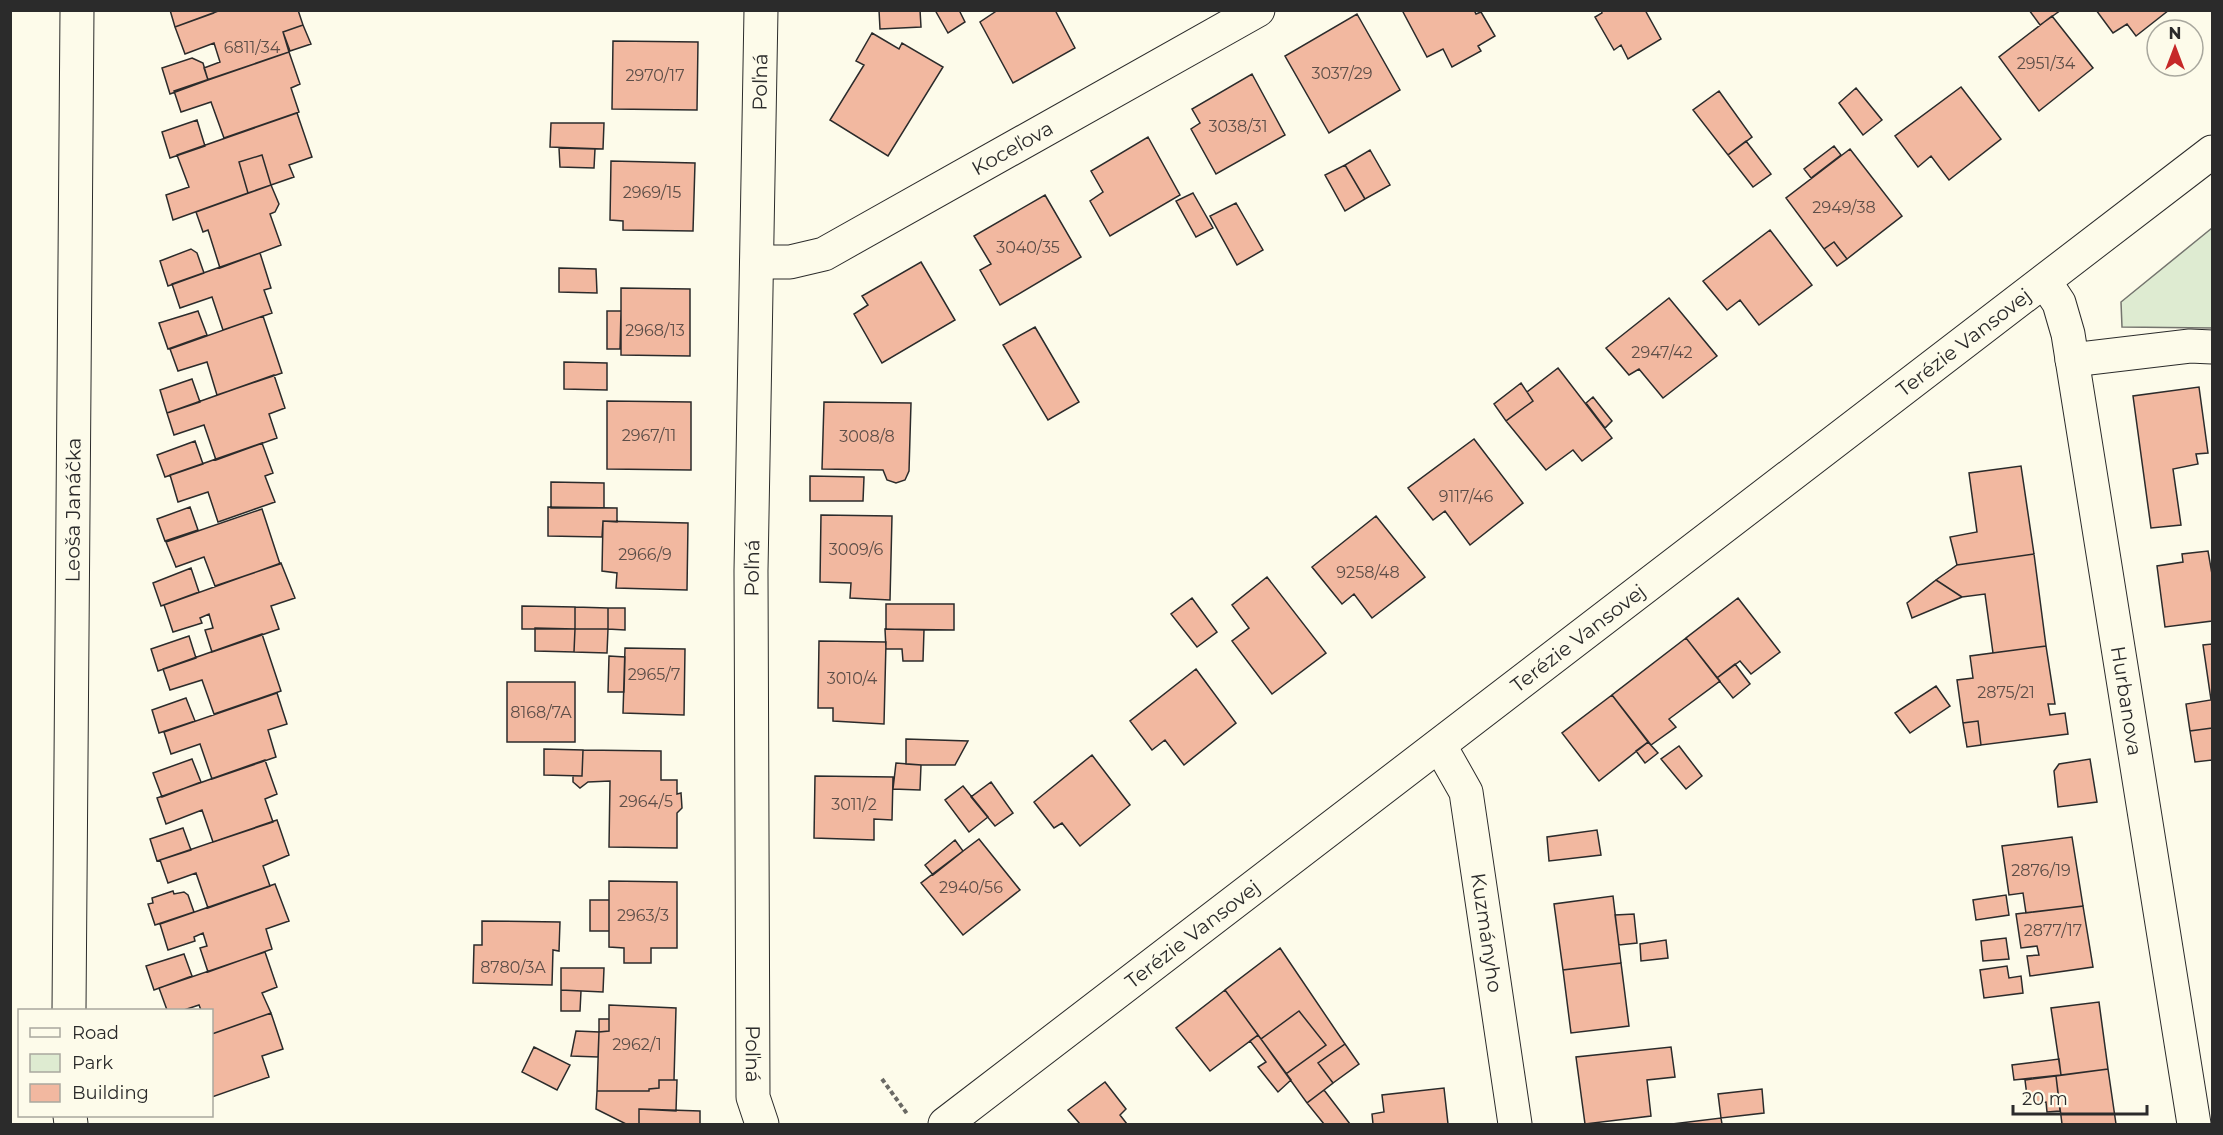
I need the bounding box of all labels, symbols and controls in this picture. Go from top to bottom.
north arrow [2145,18,2205,78]
text: N [2169,24,2181,43]
house number: 6811/34 [224,38,281,57]
street label: Poľná [748,53,772,111]
house number: 2951/34 [2017,54,2076,73]
house number: 3037/29 [1311,64,1373,83]
house number: 2970/17 [625,66,685,85]
street label: Koceľova [968,116,1057,180]
house number: 3038/31 [1209,117,1267,136]
house number: 2969/15 [623,183,681,202]
house number: 2949/38 [1812,198,1876,217]
house number: 3040/35 [996,238,1060,257]
street label: Terézie Vansovej [1892,283,2036,402]
house number: 2968/13 [625,321,685,340]
house number: 2947/42 [1631,343,1693,362]
house number: 2967/11 [622,426,676,445]
house number: 3008/8 [839,427,895,446]
street label: Leoša Janáčka [60,437,86,583]
house number: 9117/46 [1439,487,1494,506]
street label: Poľná [740,539,764,597]
house number: 3009/6 [829,540,883,559]
house number: 2966/9 [618,545,672,564]
house number: 9258/48 [1336,563,1400,582]
street label: Terézie Vansovej [1506,579,1650,698]
street label: Hurbanova [2106,644,2147,758]
house number: 2965/7 [628,665,680,684]
house number: 3010/4 [827,669,878,688]
house number: 2875/21 [1977,683,2035,702]
house number: 8168/7A [510,703,572,722]
house number: 2964/5 [619,792,673,811]
house number: 3011/2 [831,795,877,814]
house number: 2876/19 [2011,861,2071,880]
street label: Kuzmányho [1466,871,1507,994]
street label: Terézie Vansovej [1120,875,1265,993]
house number: 2940/56 [939,878,1003,897]
house number: 2963/3 [617,906,669,925]
house number: 2877/17 [2024,921,2082,940]
house number: 8780/3A [480,958,546,977]
legend [18,1009,213,1117]
text: Road [72,1022,119,1044]
street label: Poľná [741,1025,765,1083]
house number: 2962/1 [612,1035,662,1054]
text: Park [72,1052,113,1074]
scale bar [2013,1078,2146,1116]
text: Building [72,1082,149,1104]
text: 20 m [2022,1088,2068,1110]

